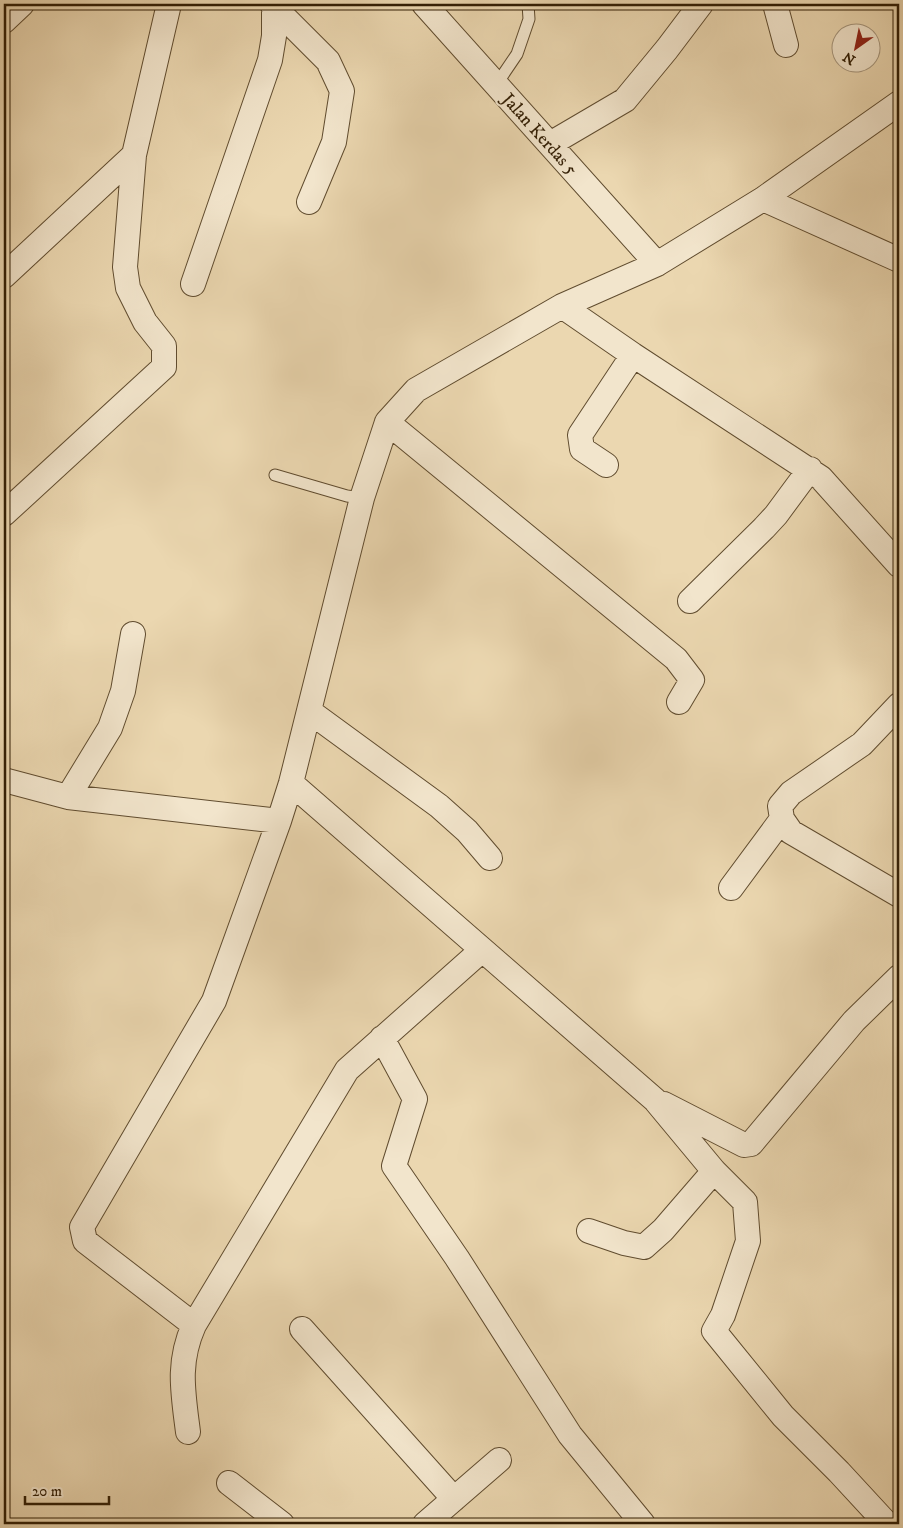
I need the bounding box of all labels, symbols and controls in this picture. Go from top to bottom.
north arrow [830,22,880,72]
text: N [839,47,859,69]
street label: Jalan Kerdas 5 [495,88,582,180]
scale bar [25,1473,109,1505]
text: 20 m [32,1482,62,1501]

